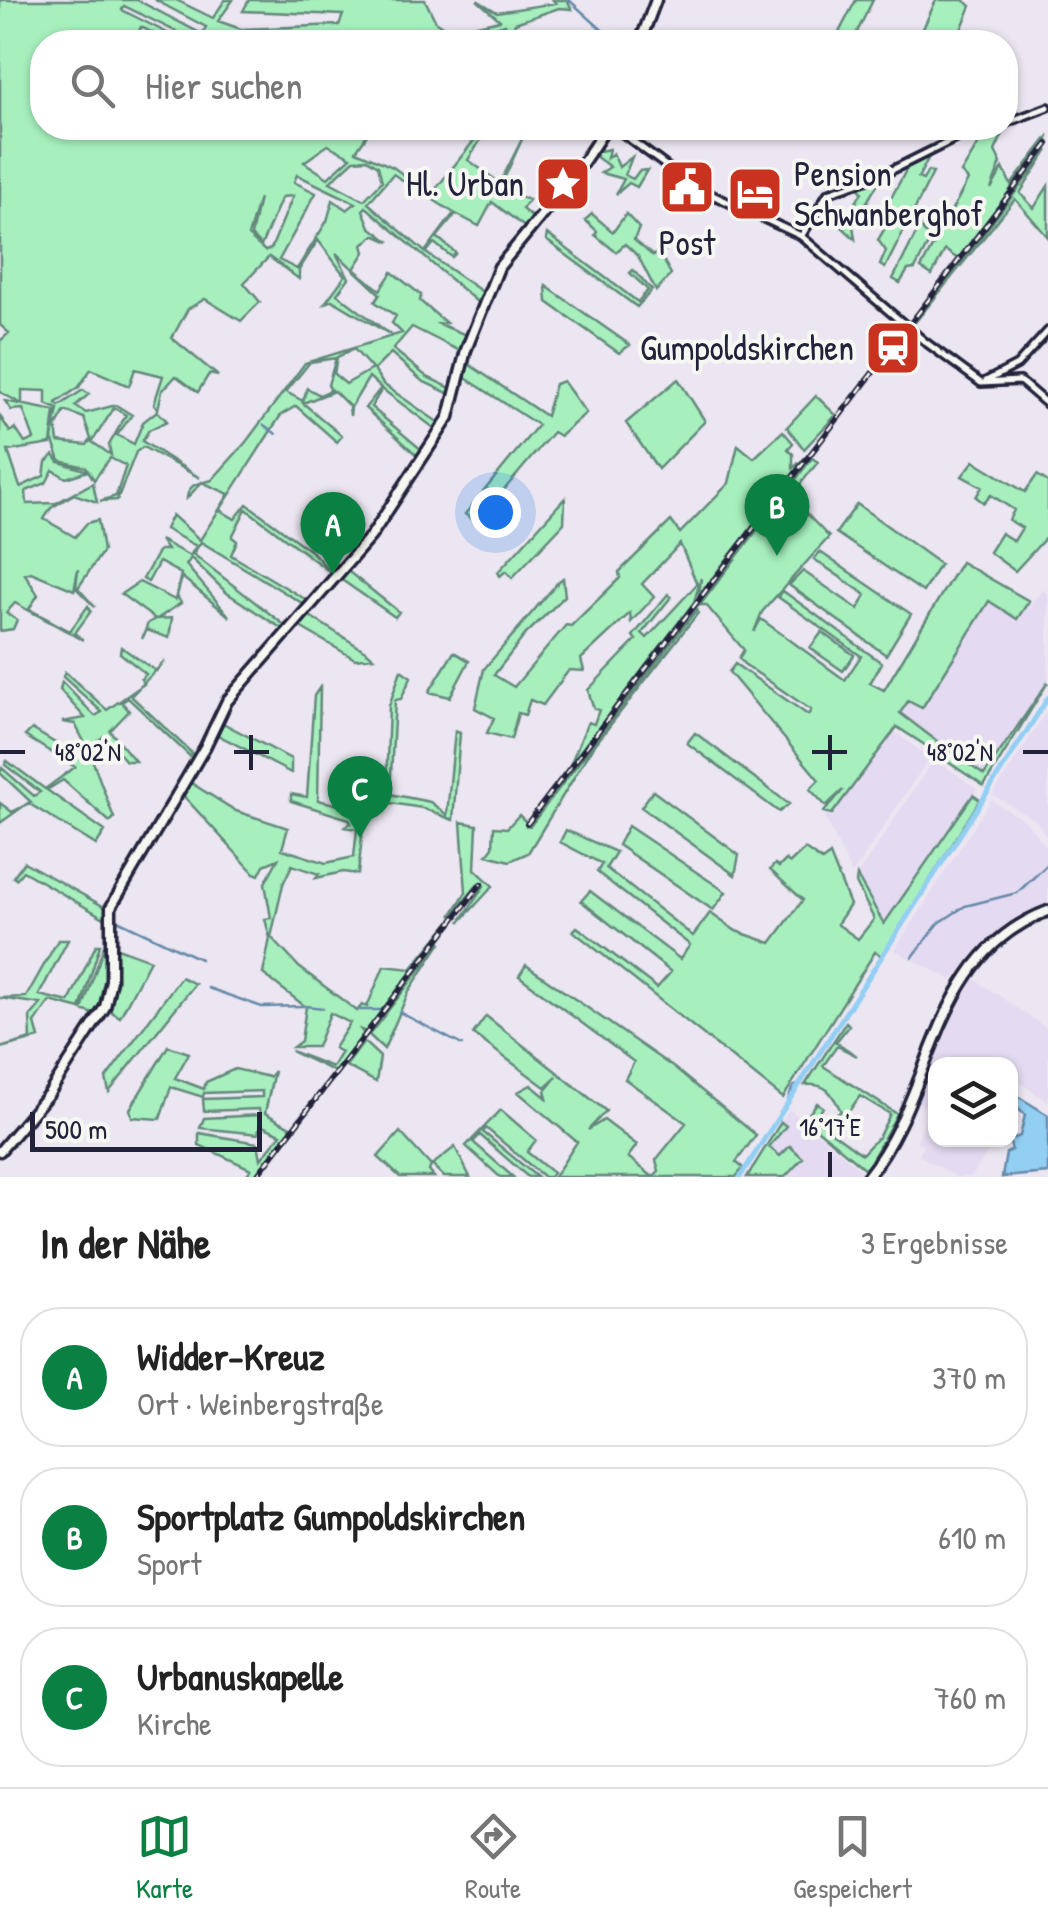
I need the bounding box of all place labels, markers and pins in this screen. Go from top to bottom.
place label: Pension Schwanberghof [794,150,983,237]
place icon: Hl. Urban [533,154,593,214]
public building icon: Post [657,157,717,217]
place label: Hl. Urban [406,160,524,207]
hotel icon: Pension Schwanberghof [725,164,785,224]
place label: Post [659,219,716,266]
station icon: Gumpoldskirchen [863,318,923,378]
place label: Gumpoldskirchen [640,324,854,371]
pin: B [744,474,810,556]
pin: A [300,492,366,574]
pin: C [328,756,392,838]

